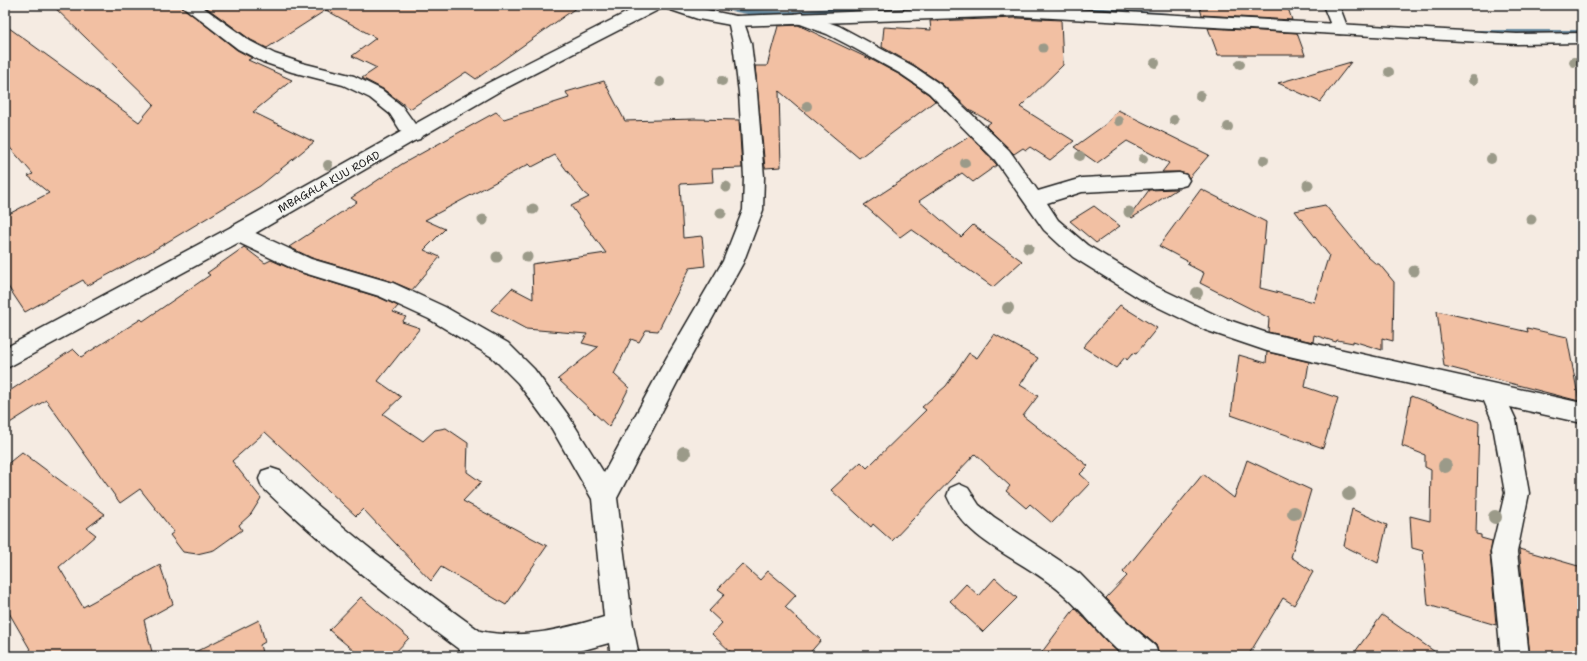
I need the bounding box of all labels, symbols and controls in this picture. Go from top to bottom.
street label: MBAGALA KUU ROAD [275,148,383,216]

